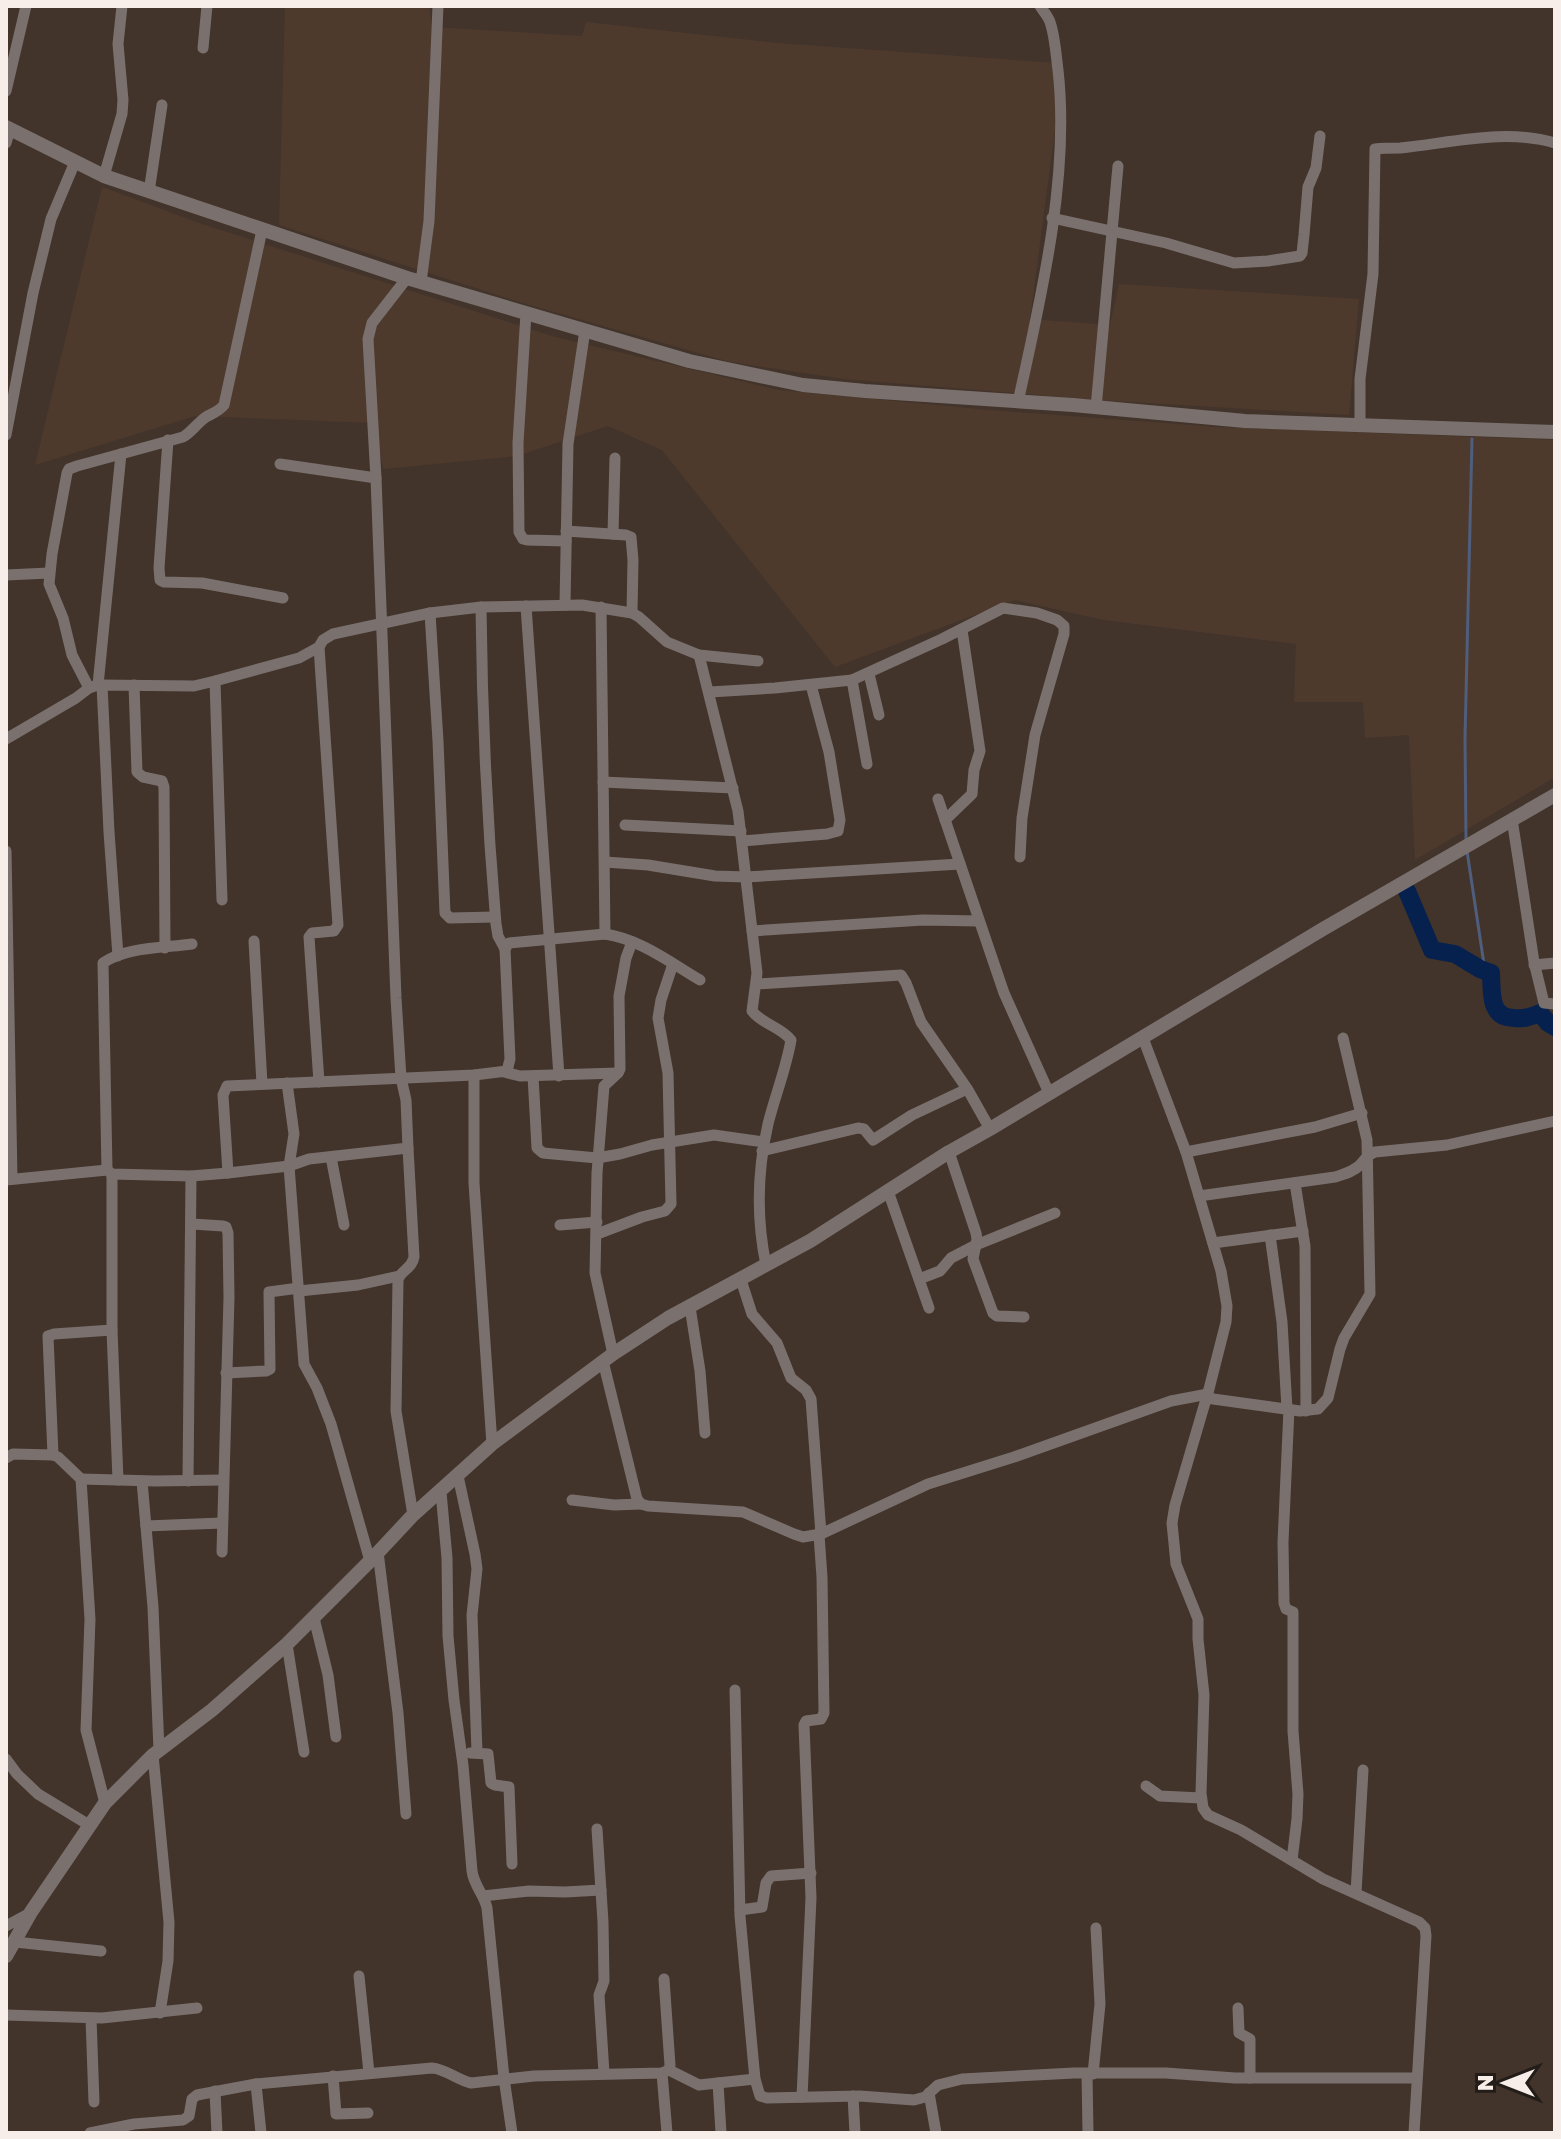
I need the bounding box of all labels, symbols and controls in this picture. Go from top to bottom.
north arrow [1465,2043,1545,2123]
text: N [1471,2075,1498,2091]

